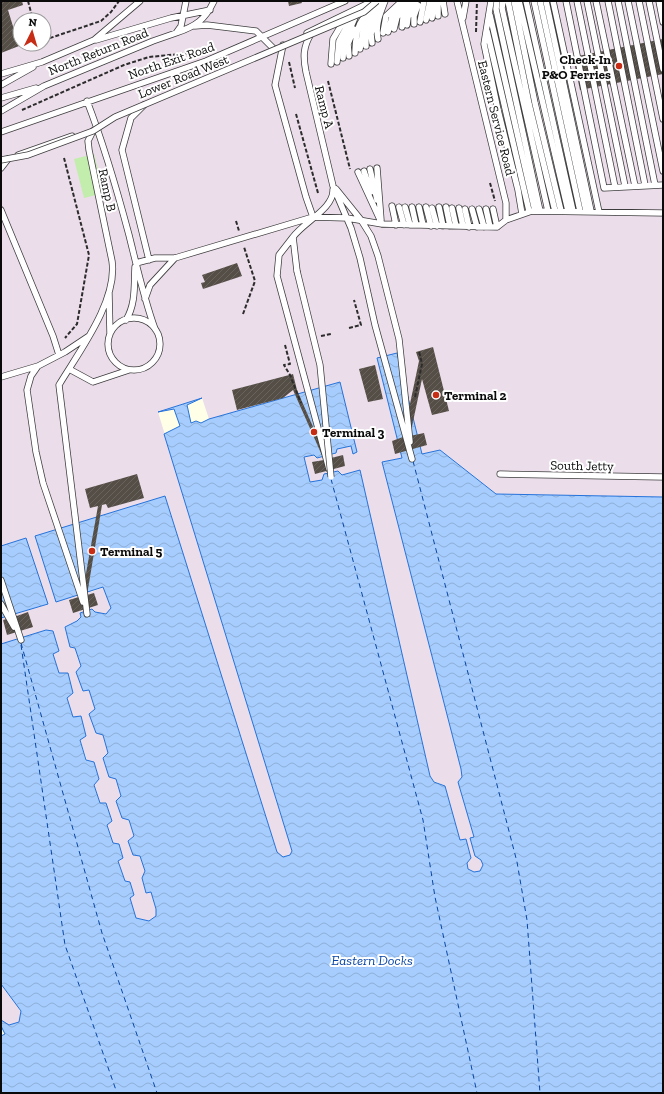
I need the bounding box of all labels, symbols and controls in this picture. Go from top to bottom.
north arrow [12,12,52,52]
text: N [28,16,38,29]
street label: North Return Road [46,25,150,78]
street label: North Exit Road [126,39,216,82]
street label: Lower Road West [136,51,231,101]
place label: Check-In P&O Ferries [542,52,611,82]
street label: Eastern Service Road [475,59,518,177]
marker: Check-In P&O Ferries [614,61,624,71]
street label: Ramp A [312,84,337,131]
street label: Ramp B [96,167,119,213]
place label: Terminal 2 [444,388,507,403]
marker: Terminal 2 [431,390,441,400]
place label: Terminal 3 [322,425,385,440]
marker: Terminal 3 [309,427,319,437]
street label: South Jetty [550,457,614,474]
place label: Terminal 5 [100,544,163,559]
marker: Terminal 5 [87,546,97,556]
water label: Eastern Docks [331,952,413,969]

